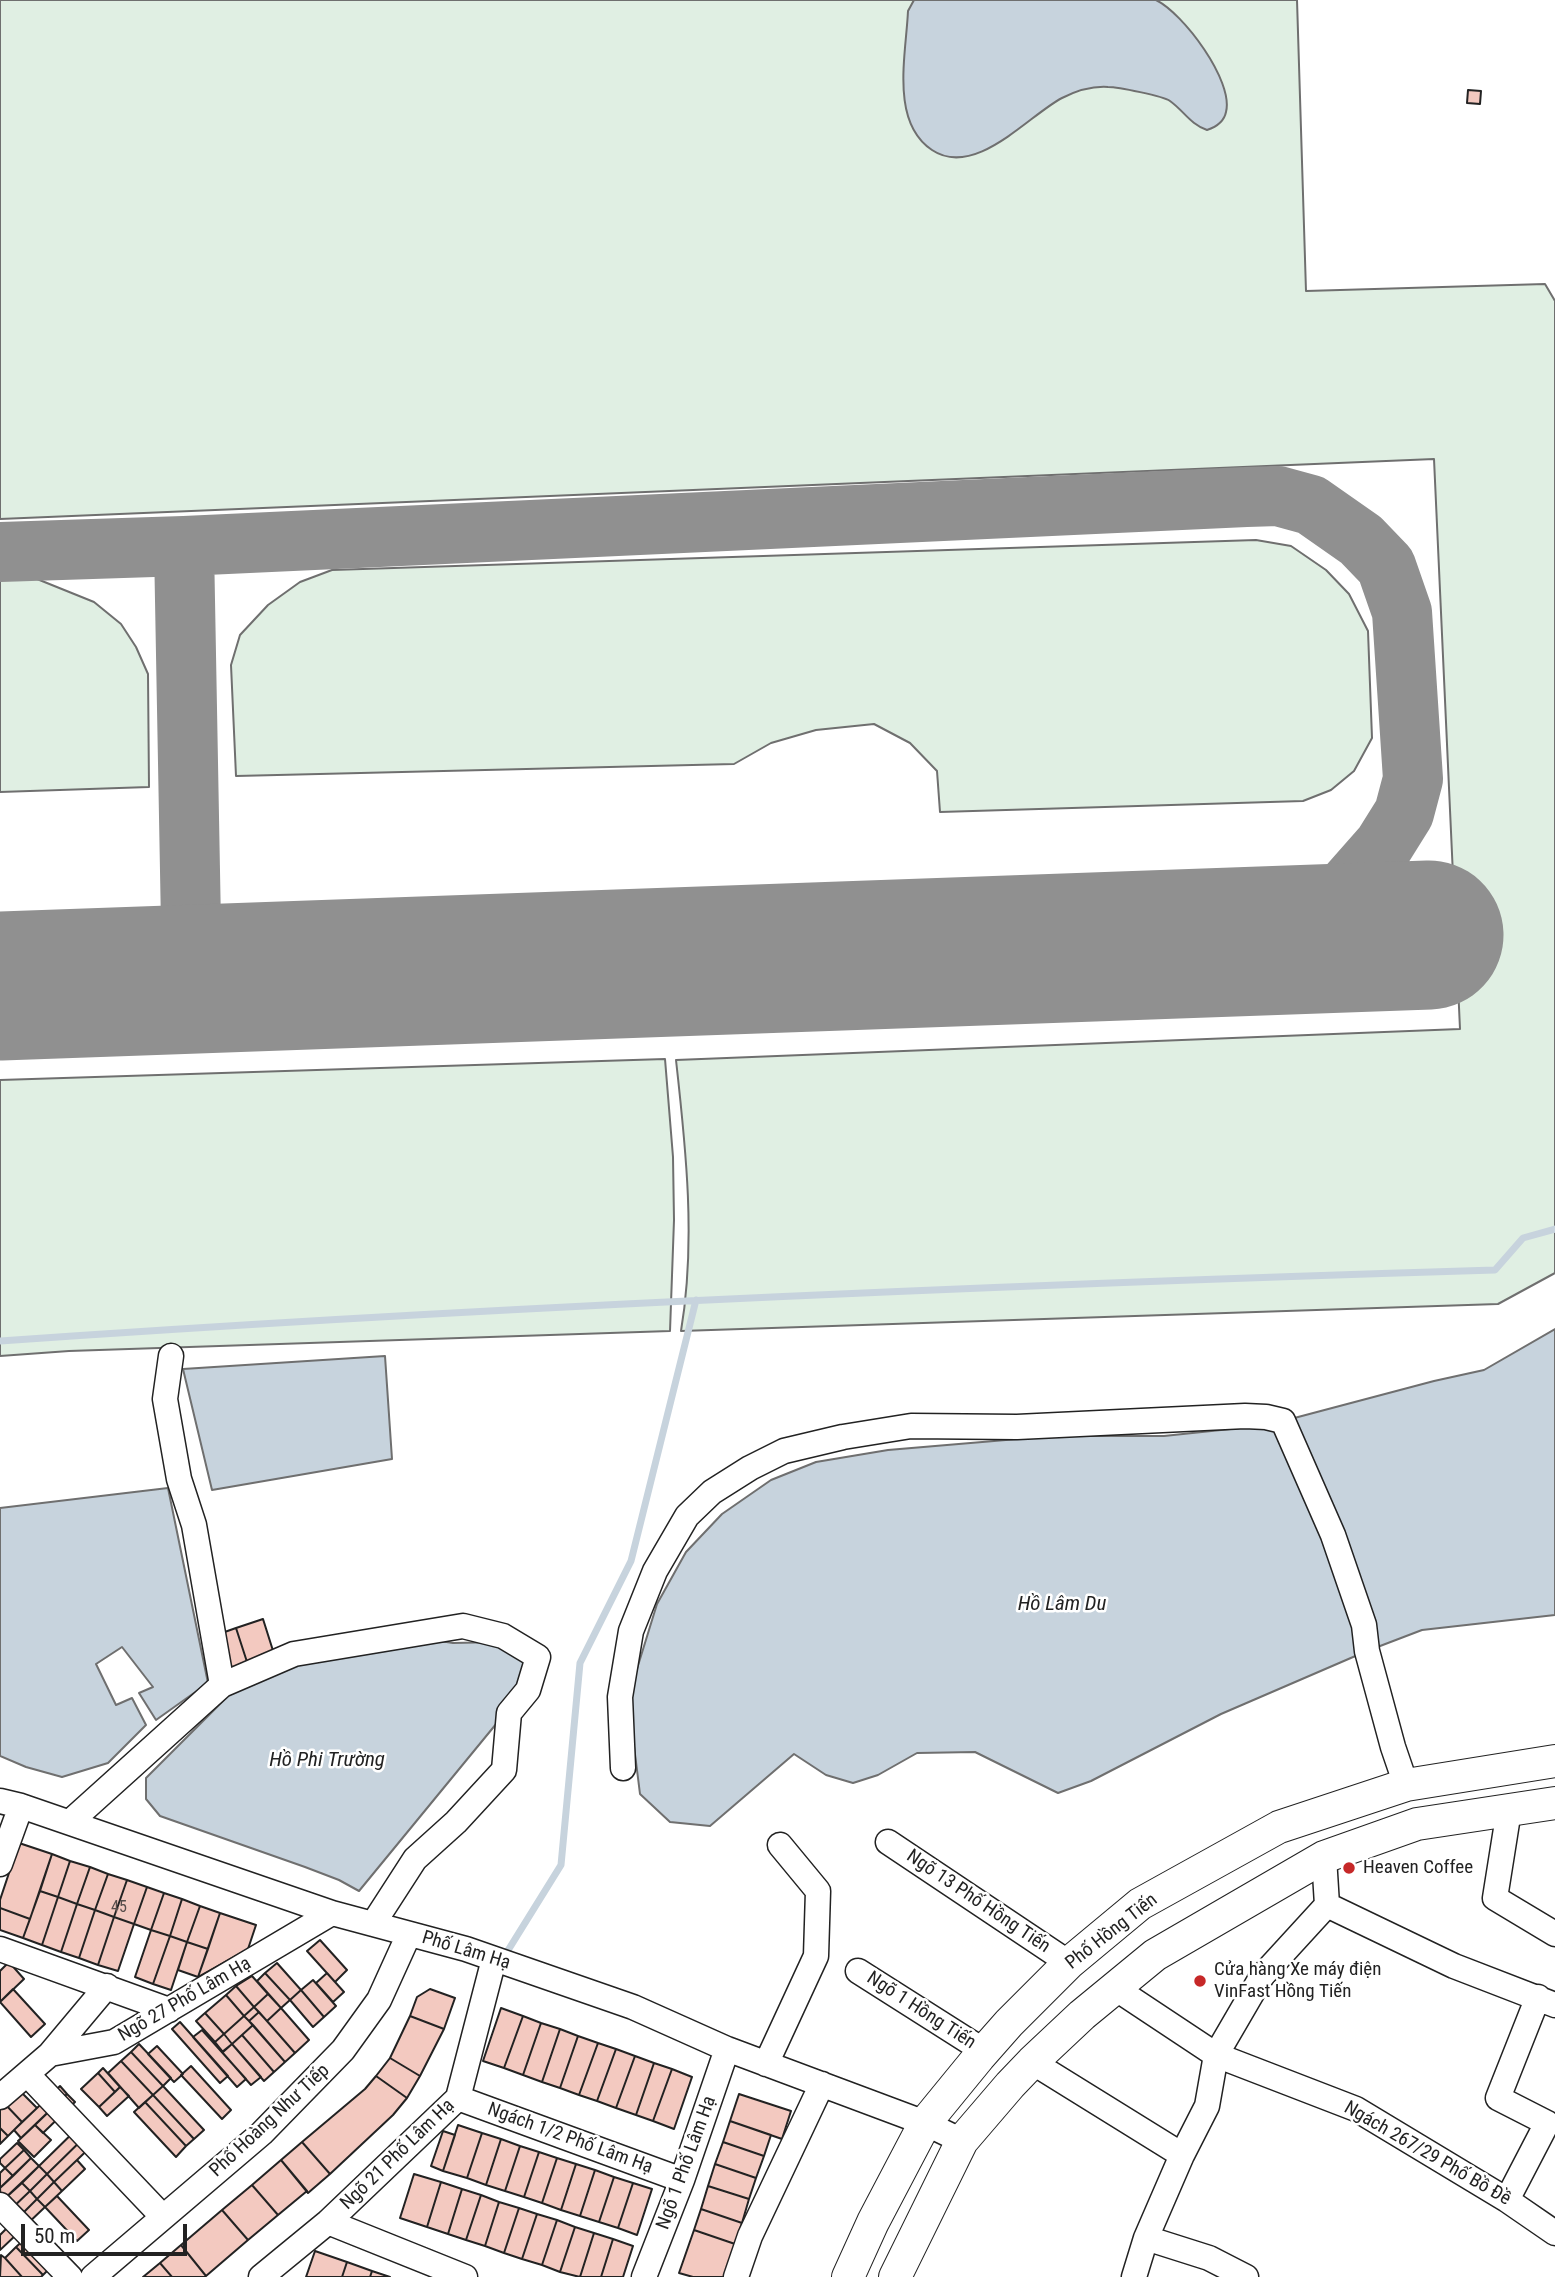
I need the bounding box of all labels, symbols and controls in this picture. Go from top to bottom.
water label: Hồ Lâm Du [1018,1592,1106,1618]
water label: Hồ Phi Trường [269,1748,385,1774]
street label: Ngõ 13 Phố Hồng Tiến [902,1845,1054,1959]
place label: Heaven Coffee [1363,1857,1473,1879]
marker: Heaven Coffee [1341,1860,1357,1876]
street label: Phố Hồng Tiến [1062,1889,1162,1975]
house number: 45 [111,1898,127,1918]
street label: Phố Lâm Hạ [419,1927,513,1975]
street label: Ngõ 27 Phố Lâm Hạ [115,1953,255,2047]
place label: Cửa hàng Xe máy điện VinFast Hồng Tiến [1214,1959,1381,2003]
street label: Ngõ 1 Hồng Tiến [862,1967,980,2055]
marker: Cửa hàng Xe máy điện VinFast Hồng Tiến [1192,1973,1208,1989]
street label: Phố Hoàng Như Tiếp [205,2060,335,2182]
street label: Ngõ 1 Phố Lâm Hạ [652,2093,722,2233]
street label: Ngõ 21 Phố Lâm Hạ [336,2095,460,2215]
street label: Ngách 267/29 Phố Bồ Đề [1340,2097,1514,2211]
street label: Ngách 1/2 Phố Lâm Hạ [484,2099,656,2179]
scale bar [24,2210,191,2254]
text: 50 m [34,2224,75,2248]

